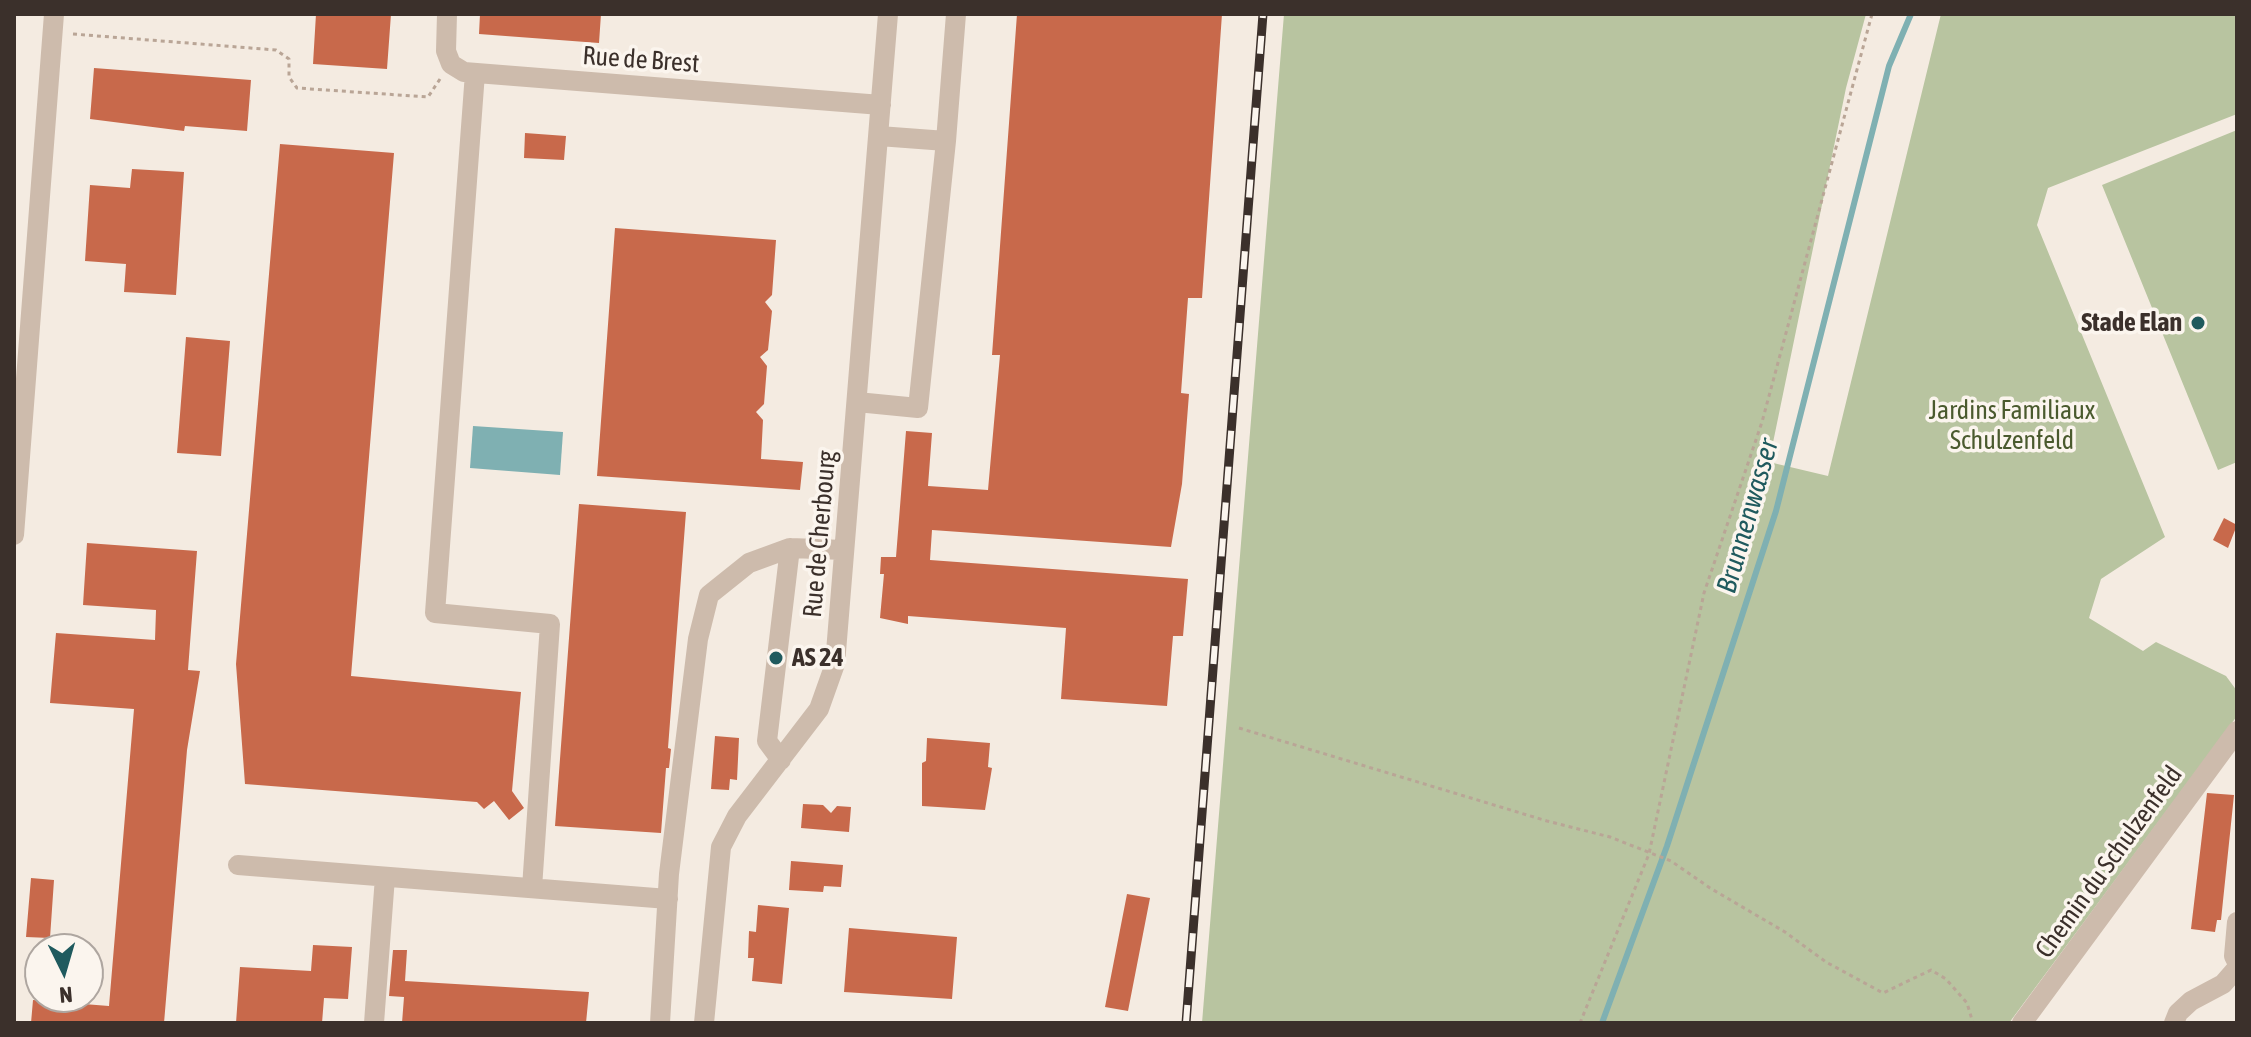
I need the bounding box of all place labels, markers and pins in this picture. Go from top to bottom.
place label: Stade Elan [2081,307,2182,339]
marker: Stade Elan [2189,314,2207,332]
place label: AS 24 [792,642,844,674]
marker: AS 24 [767,649,785,667]

